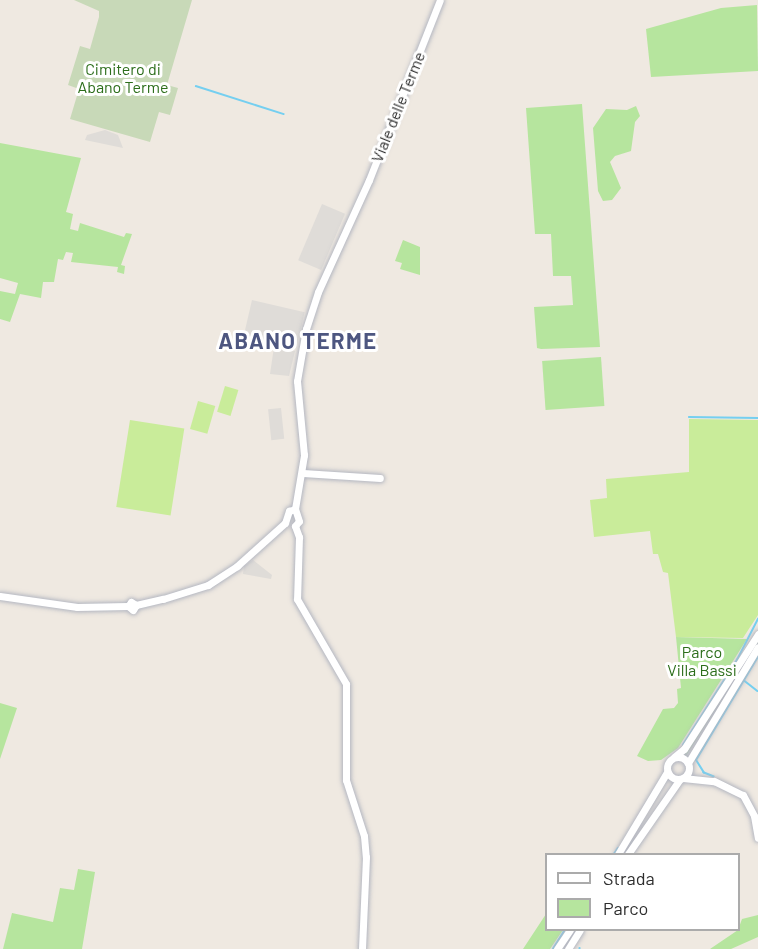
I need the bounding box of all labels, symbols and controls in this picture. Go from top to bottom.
street label: Viale delle Terme [367,49,429,165]
park label: Cimitero di Abano Terme [77,59,169,97]
district label: ABANO TERME [218,328,378,354]
park label: Parco Villa Bassi [667,642,737,680]
legend [545,853,740,931]
text: Strada [603,867,655,889]
text: Parco [603,897,648,919]

